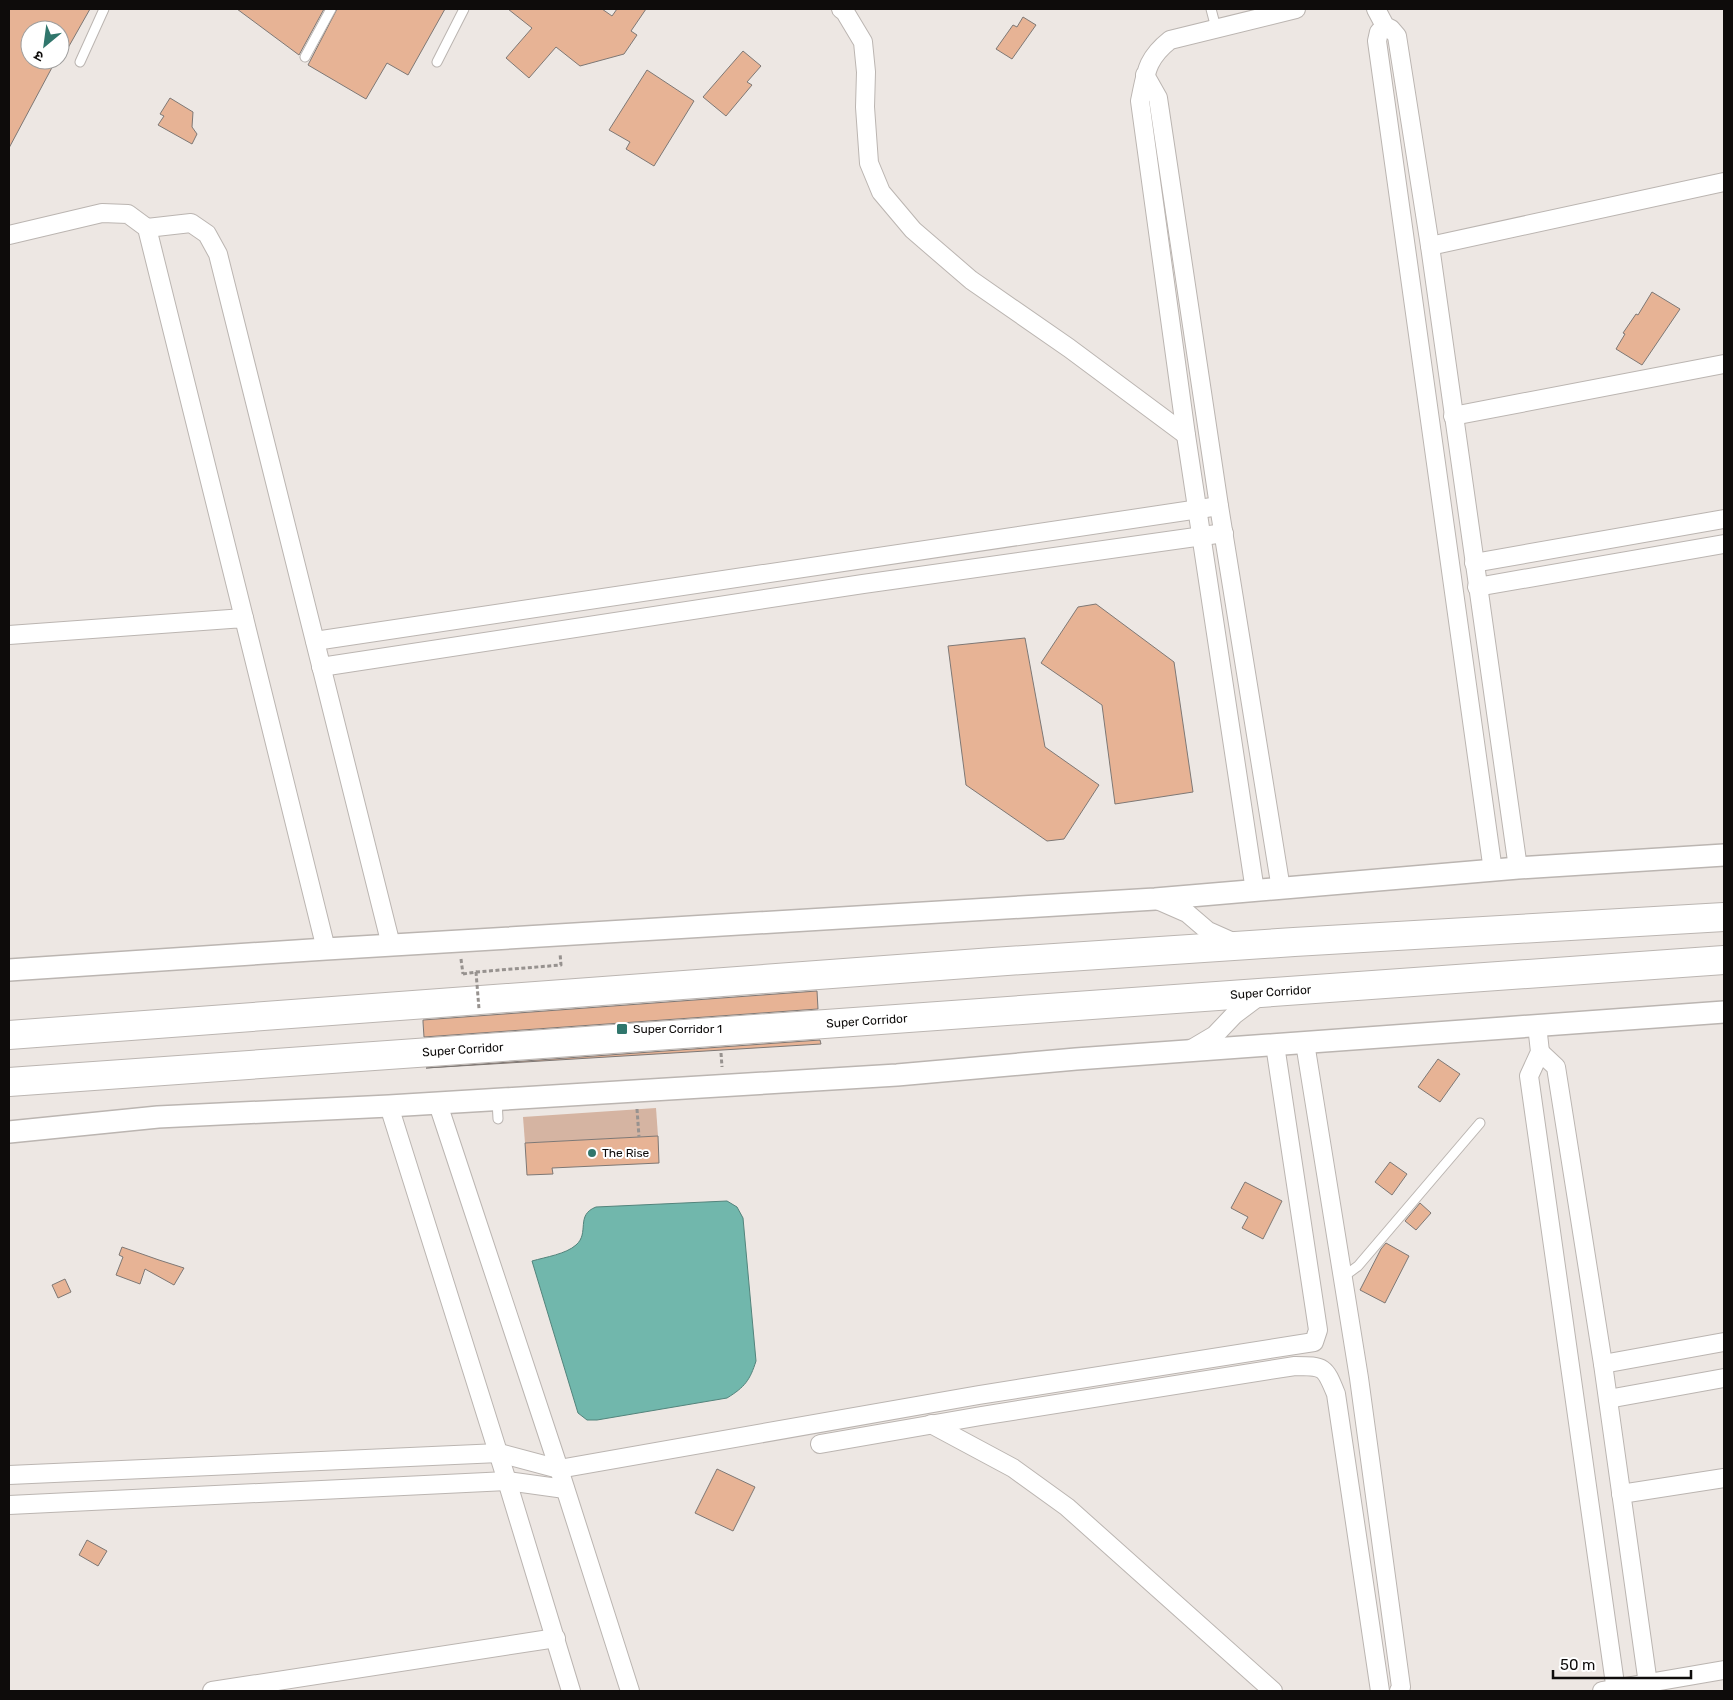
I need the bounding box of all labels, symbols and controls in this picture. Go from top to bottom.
north arrow [20,20,70,70]
text: उ [31,46,47,65]
street label: Super Corridor [1230,982,1312,1002]
street label: Super Corridor [826,1011,908,1031]
marker: Super Corridor 1 [615,1022,629,1036]
place label: Super Corridor 1 [633,1022,722,1036]
street label: Super Corridor [422,1040,504,1060]
place label: The Rise [602,1146,650,1160]
marker: The Rise [586,1147,598,1159]
scale bar [1553,1648,1690,1680]
text: 50 m [1560,1656,1595,1674]

